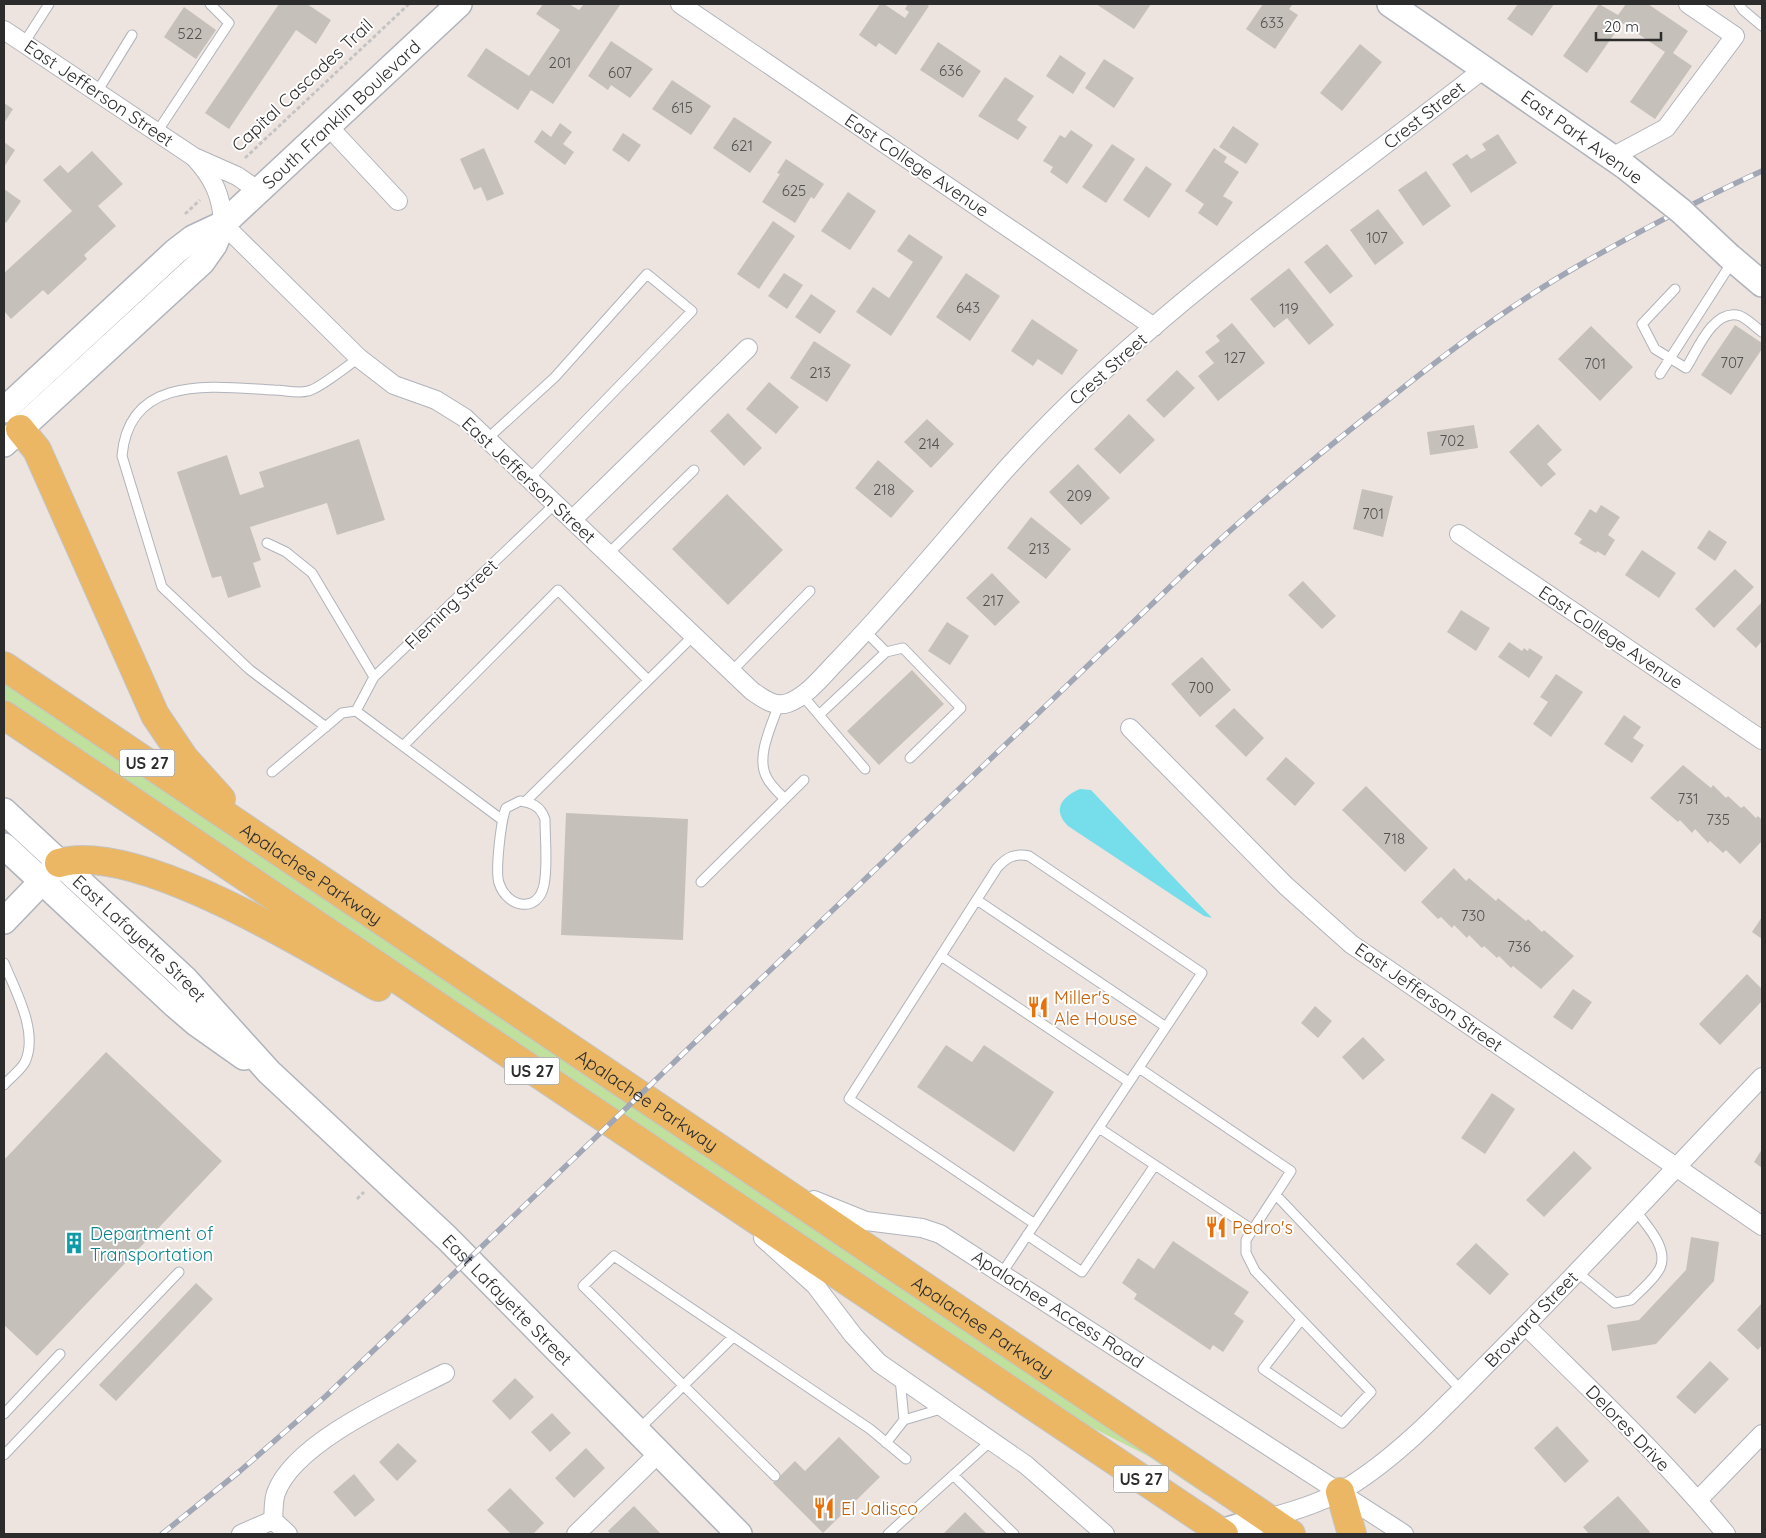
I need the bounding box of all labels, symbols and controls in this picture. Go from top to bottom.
scale bar [1596,10,1661,42]
house number: 633 [1260,13,1284,32]
street label: Capital Cascades Trail [227,14,377,156]
text: 20 m [1604,17,1639,36]
house number: 522 [178,24,202,43]
street label: East Jefferson Street [20,35,178,151]
street label: South Franklin Boulevard [257,35,425,193]
house number: 201 [549,53,571,72]
house number: 636 [939,61,963,80]
house number: 607 [608,63,632,82]
street label: Crest Street [1379,76,1469,154]
street label: East Park Avenue [1517,85,1647,189]
house number: 615 [671,98,693,117]
street label: East College Avenue [841,108,993,222]
house number: 621 [731,136,753,155]
house number: 625 [782,181,806,200]
house number: 107 [1366,228,1388,247]
house number: 643 [956,298,980,317]
house number: 119 [1279,299,1299,318]
street label: Crest Street [1064,328,1152,410]
house number: 127 [1224,348,1246,367]
house number: 707 [1720,353,1744,372]
house number: 701 [1584,354,1606,373]
house number: 213 [809,363,831,382]
street label: East Jefferson Street [457,412,601,548]
house number: 702 [1440,431,1464,450]
house number: 214 [918,434,940,453]
house number: 218 [873,480,895,499]
house number: 209 [1066,486,1092,505]
house number: 701 [1362,504,1384,523]
house number: 213 [1028,539,1050,558]
street label: Fleming Street [400,554,502,654]
street label: East College Avenue [1535,580,1687,694]
house number: 217 [982,591,1004,610]
house number: 700 [1188,678,1214,697]
road number: US 27 [120,750,174,776]
house number: 731 [1677,789,1699,808]
house number: 735 [1706,810,1730,829]
street label: Apalachee Parkway [236,817,387,929]
house number: 718 [1383,829,1405,848]
street label: East Lafayette Street [68,869,211,1007]
house number: 730 [1461,906,1485,925]
street label: East Jefferson Street [1351,937,1507,1057]
house number: 736 [1507,937,1531,956]
place label: Miller's Ale House [1054,986,1137,1030]
restaurant icon: Miller's Ale House [1025,994,1051,1020]
street label: Apalachee Parkway [572,1044,723,1156]
road number: US 27 [504,1058,560,1084]
restaurant icon: Pedro's [1203,1214,1229,1240]
place label: Pedro's [1232,1216,1293,1239]
place label: Department of Transportation [90,1222,214,1266]
street label: East Lafayette Street [438,1229,577,1370]
building icon: Department of Transportation [61,1230,87,1256]
street label: Apalachee Access Road [968,1245,1148,1373]
street label: Broward Street [1479,1266,1583,1372]
street label: Apalachee Parkway [908,1270,1058,1382]
street label: Delores Drive [1581,1380,1675,1476]
road number: US 27 [1114,1466,1168,1492]
restaurant icon: El Jalisco [811,1495,837,1521]
place label: El Jalisco [841,1497,918,1520]

